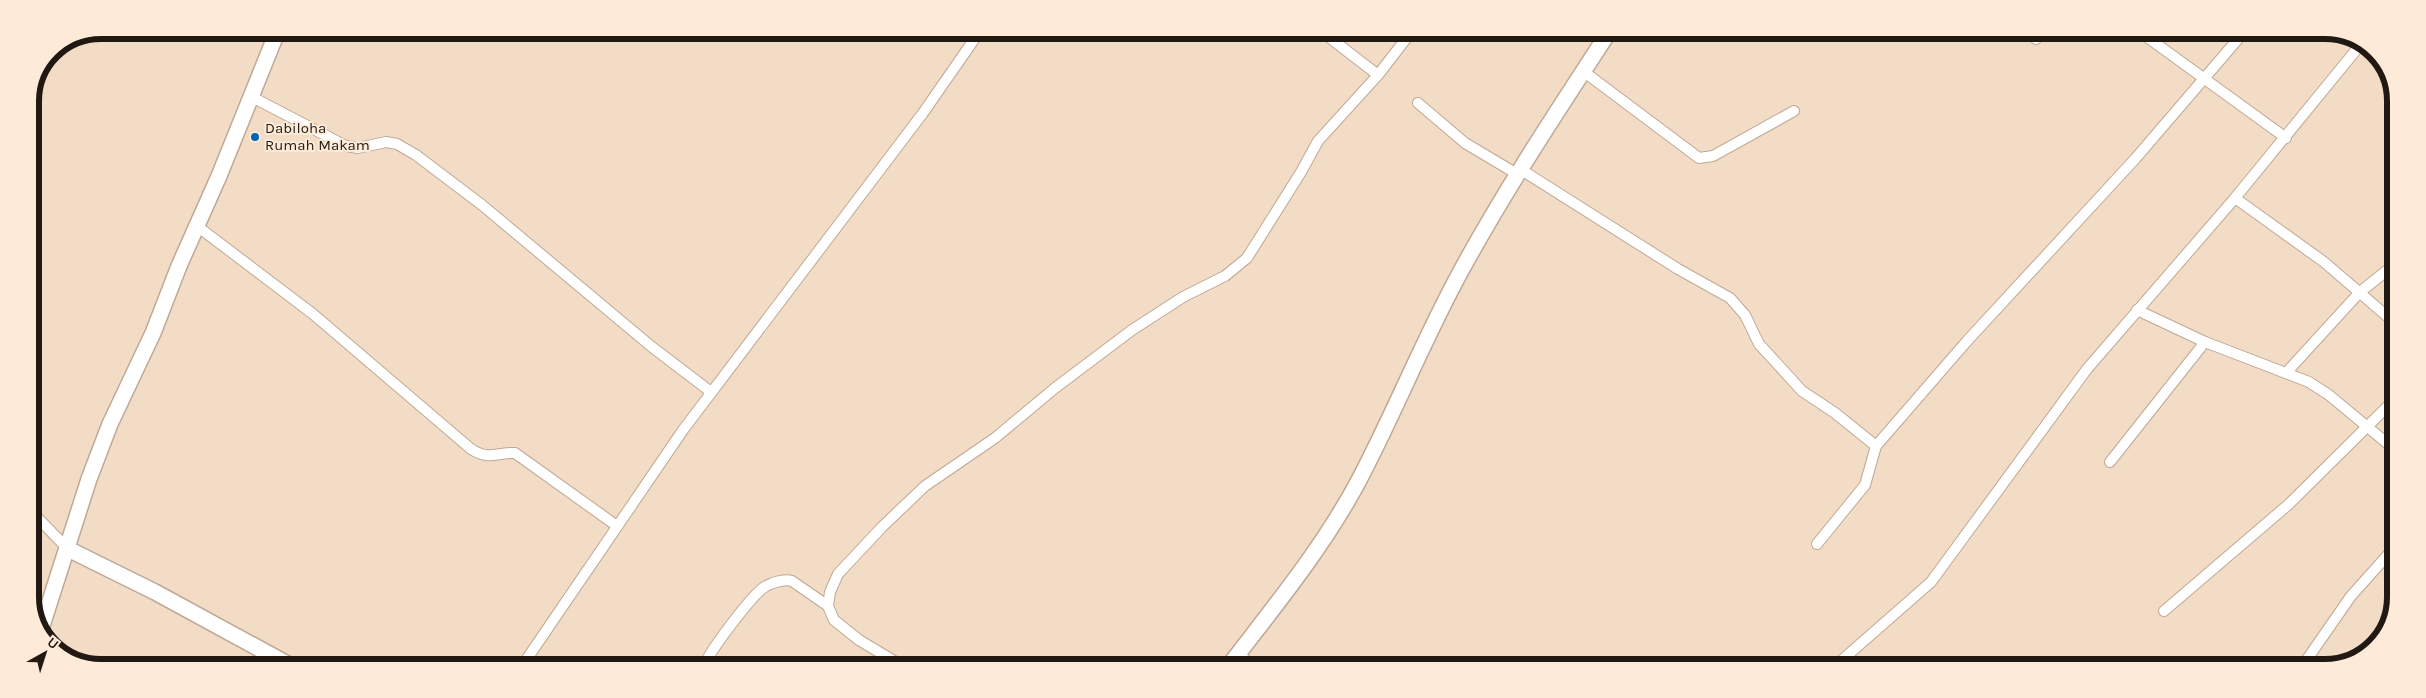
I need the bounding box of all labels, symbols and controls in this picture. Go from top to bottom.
place label: Dabiloha Rumah Makam [265,119,370,154]
marker: Dabiloha Rumah Makam [249,131,261,143]
north arrow [20,628,70,678]
text: U [44,634,62,653]

